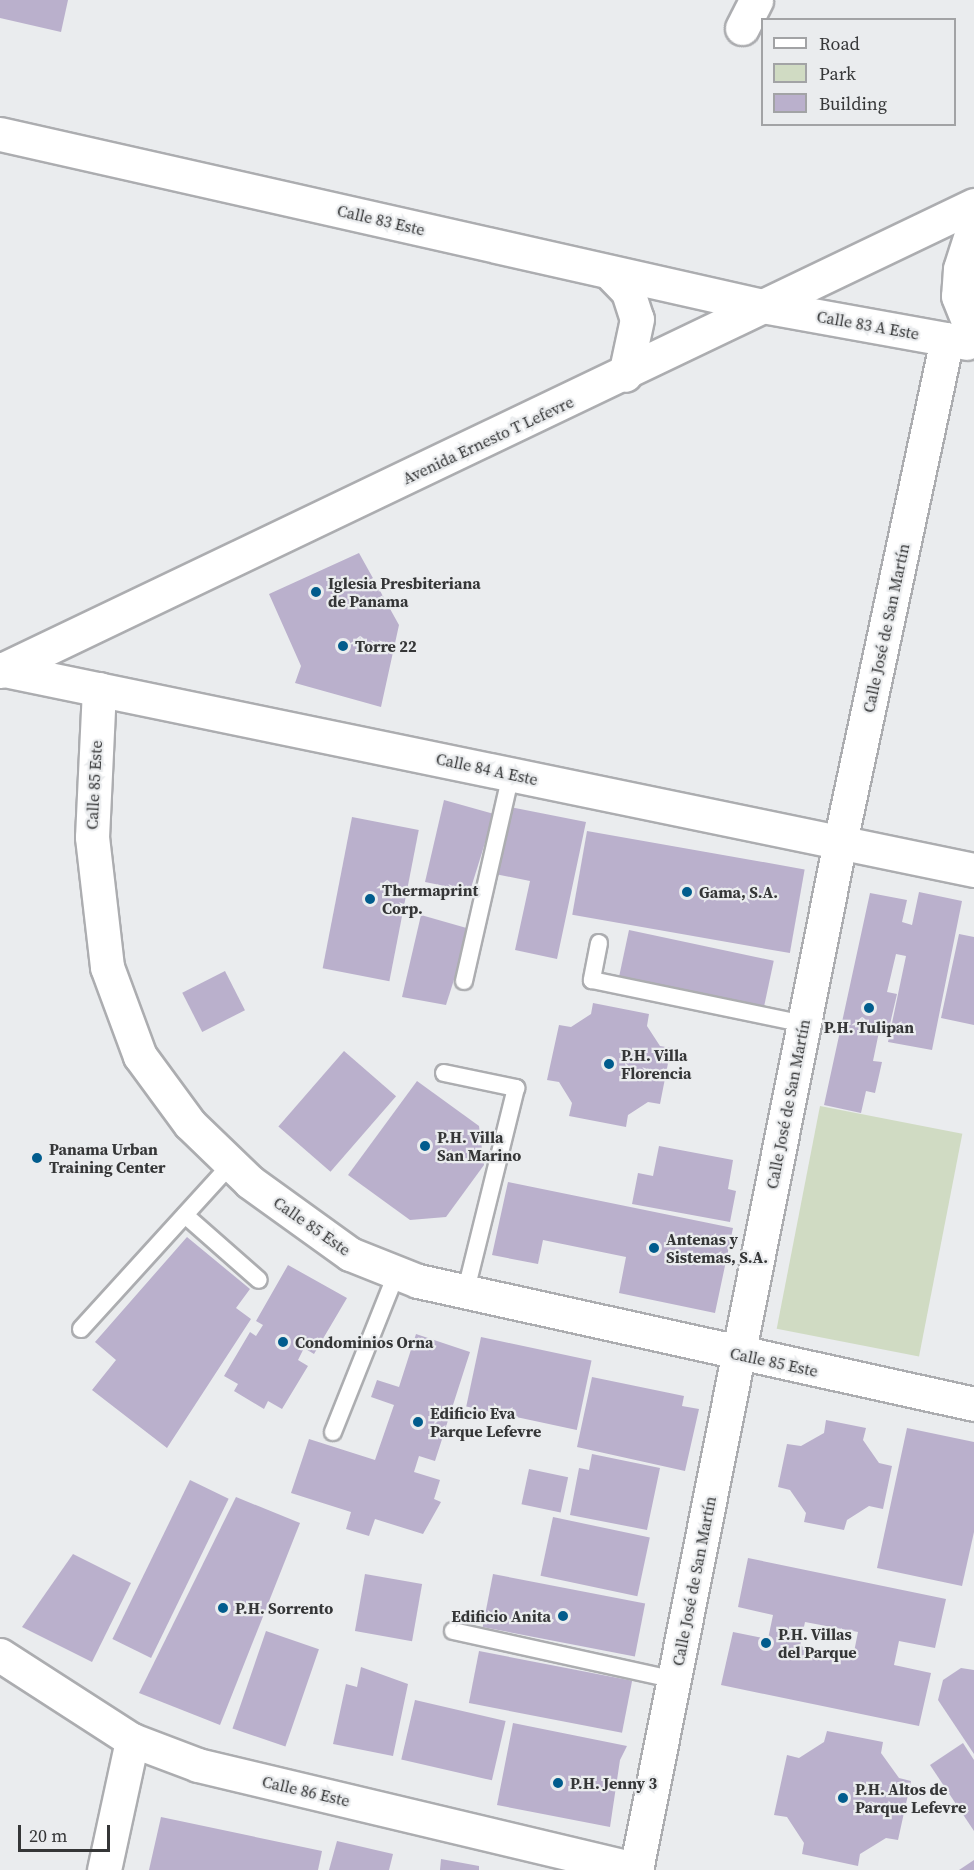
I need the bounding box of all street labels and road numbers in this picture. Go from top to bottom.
street label: Calle 83 Este [335,201,427,239]
street label: Calle 83 A Este [815,307,921,343]
street label: Avenida Ernesto T Lefevre [399,392,577,488]
street label: Calle José de San Martín [859,542,913,714]
street label: Calle 85 Este [82,740,106,830]
street label: Calle 84 A Este [434,749,540,789]
street label: Calle José de San Martín [762,1018,814,1190]
street label: Calle 85 Este [270,1193,354,1259]
street label: Calle 85 Este [728,1343,820,1381]
street label: Calle José de San Martín [668,1495,720,1667]
street label: Calle 86 Este [260,1772,352,1810]

